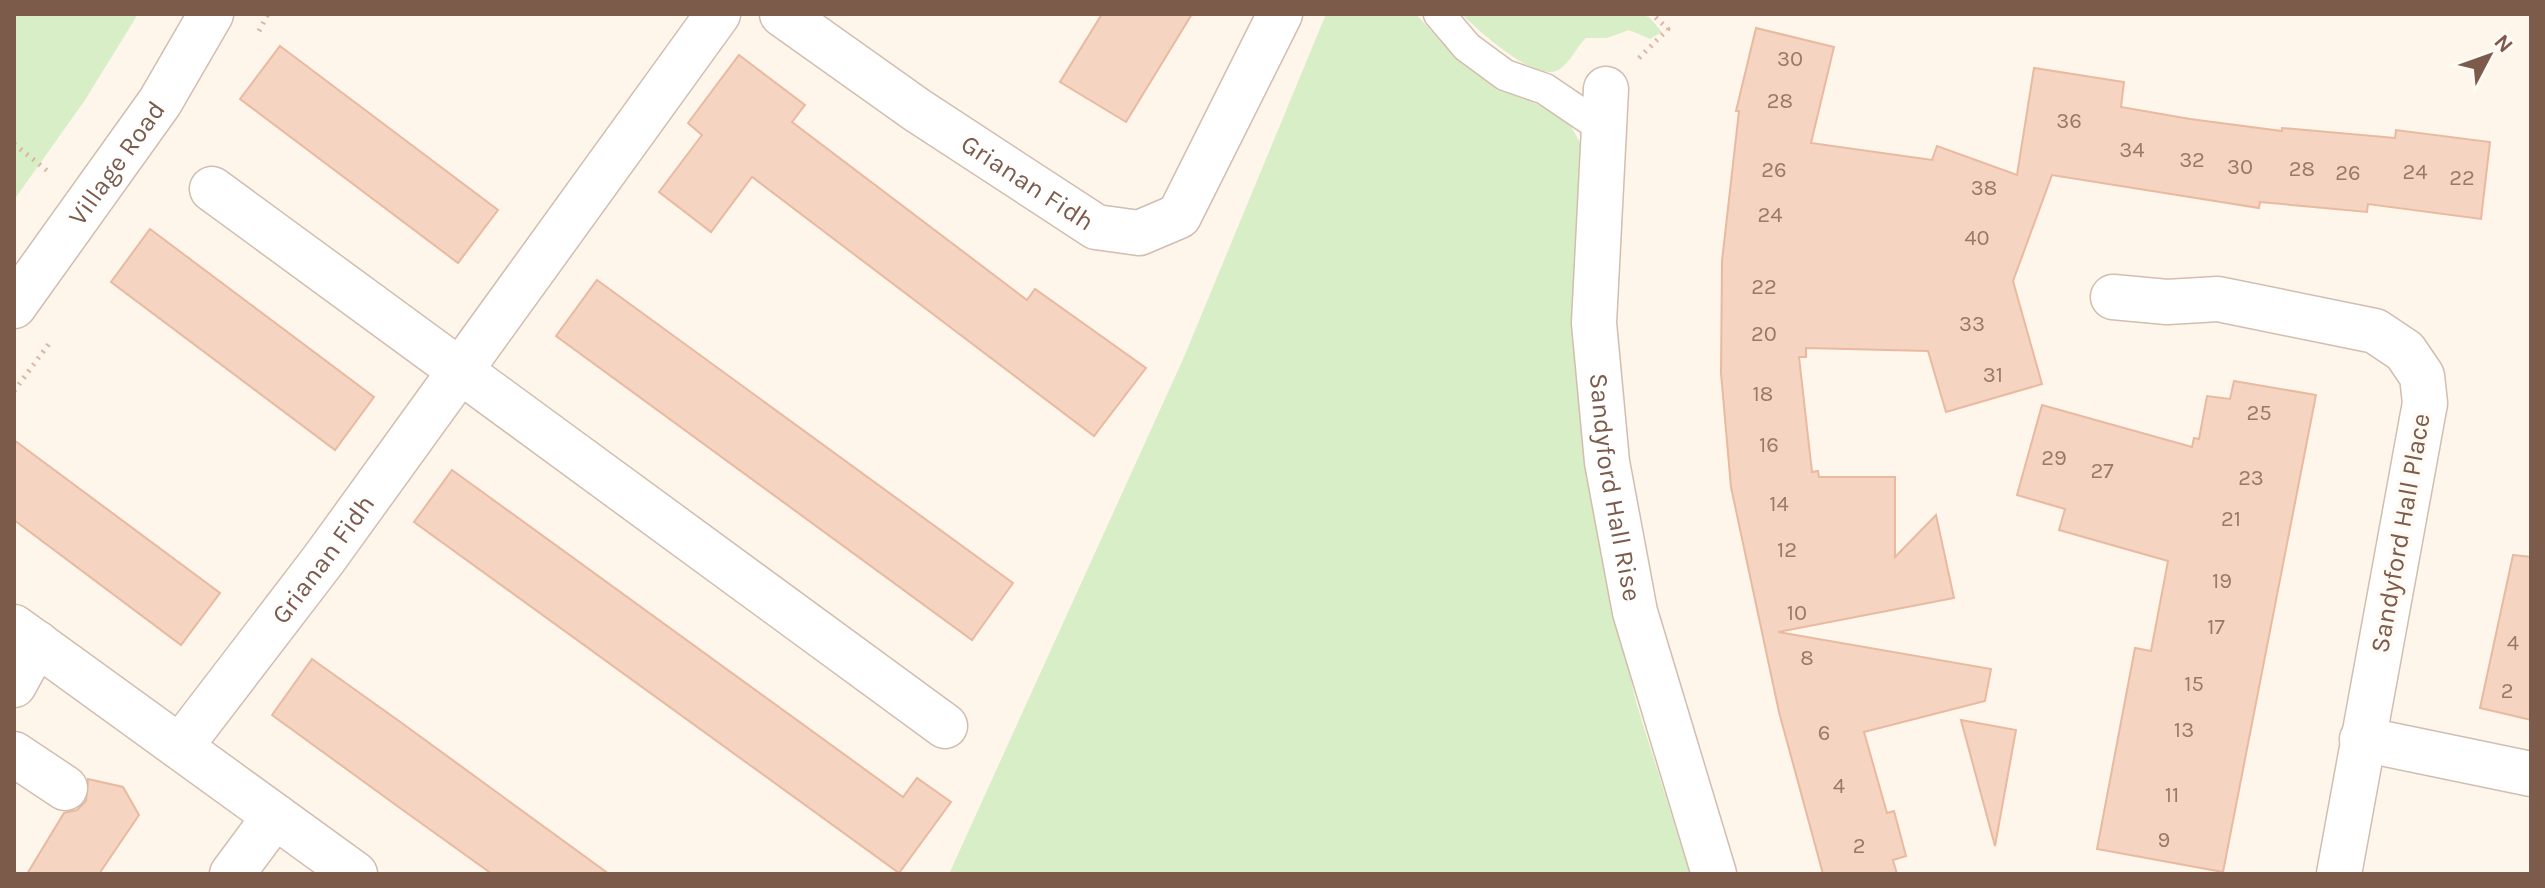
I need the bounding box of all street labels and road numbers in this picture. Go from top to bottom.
street label: Village Road [62,95,172,231]
street label: Grianan Fidh [955,128,1100,238]
street label: Sandyford Hall Rise [1583,372,1648,604]
street label: Sandyford Hall Place [2364,411,2437,655]
street label: Grianan Fidh [265,489,381,630]

